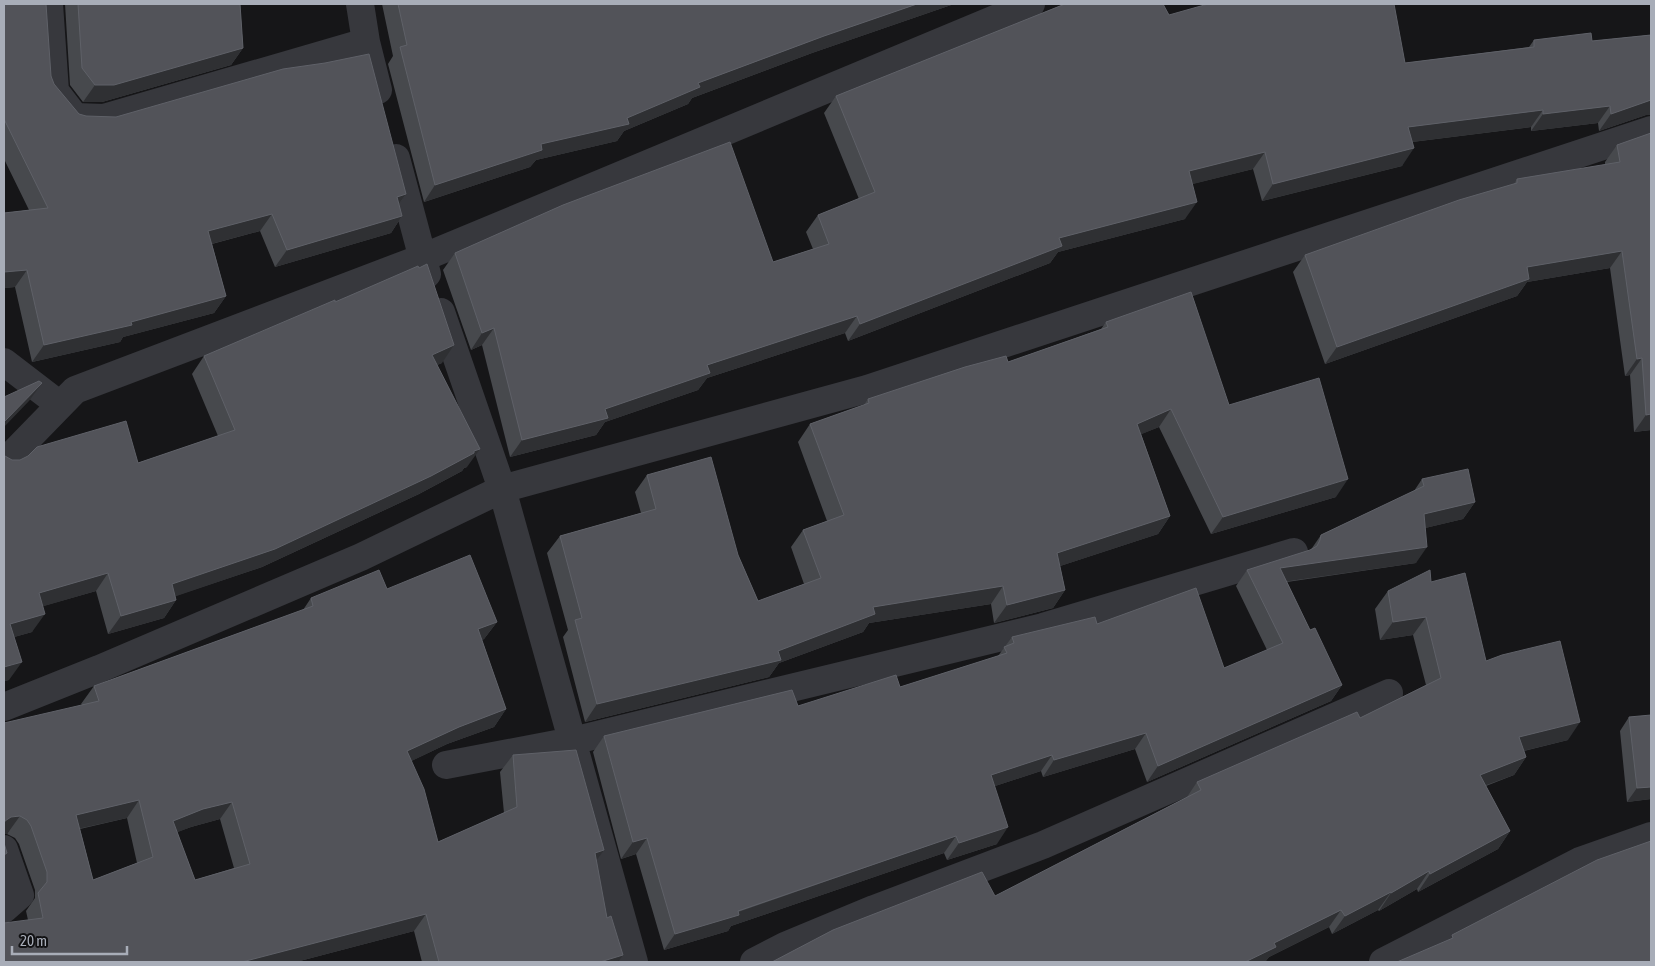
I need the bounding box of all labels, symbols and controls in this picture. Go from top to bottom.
scale bar [12,924,128,956]
text: 20 m [20,932,47,949]

